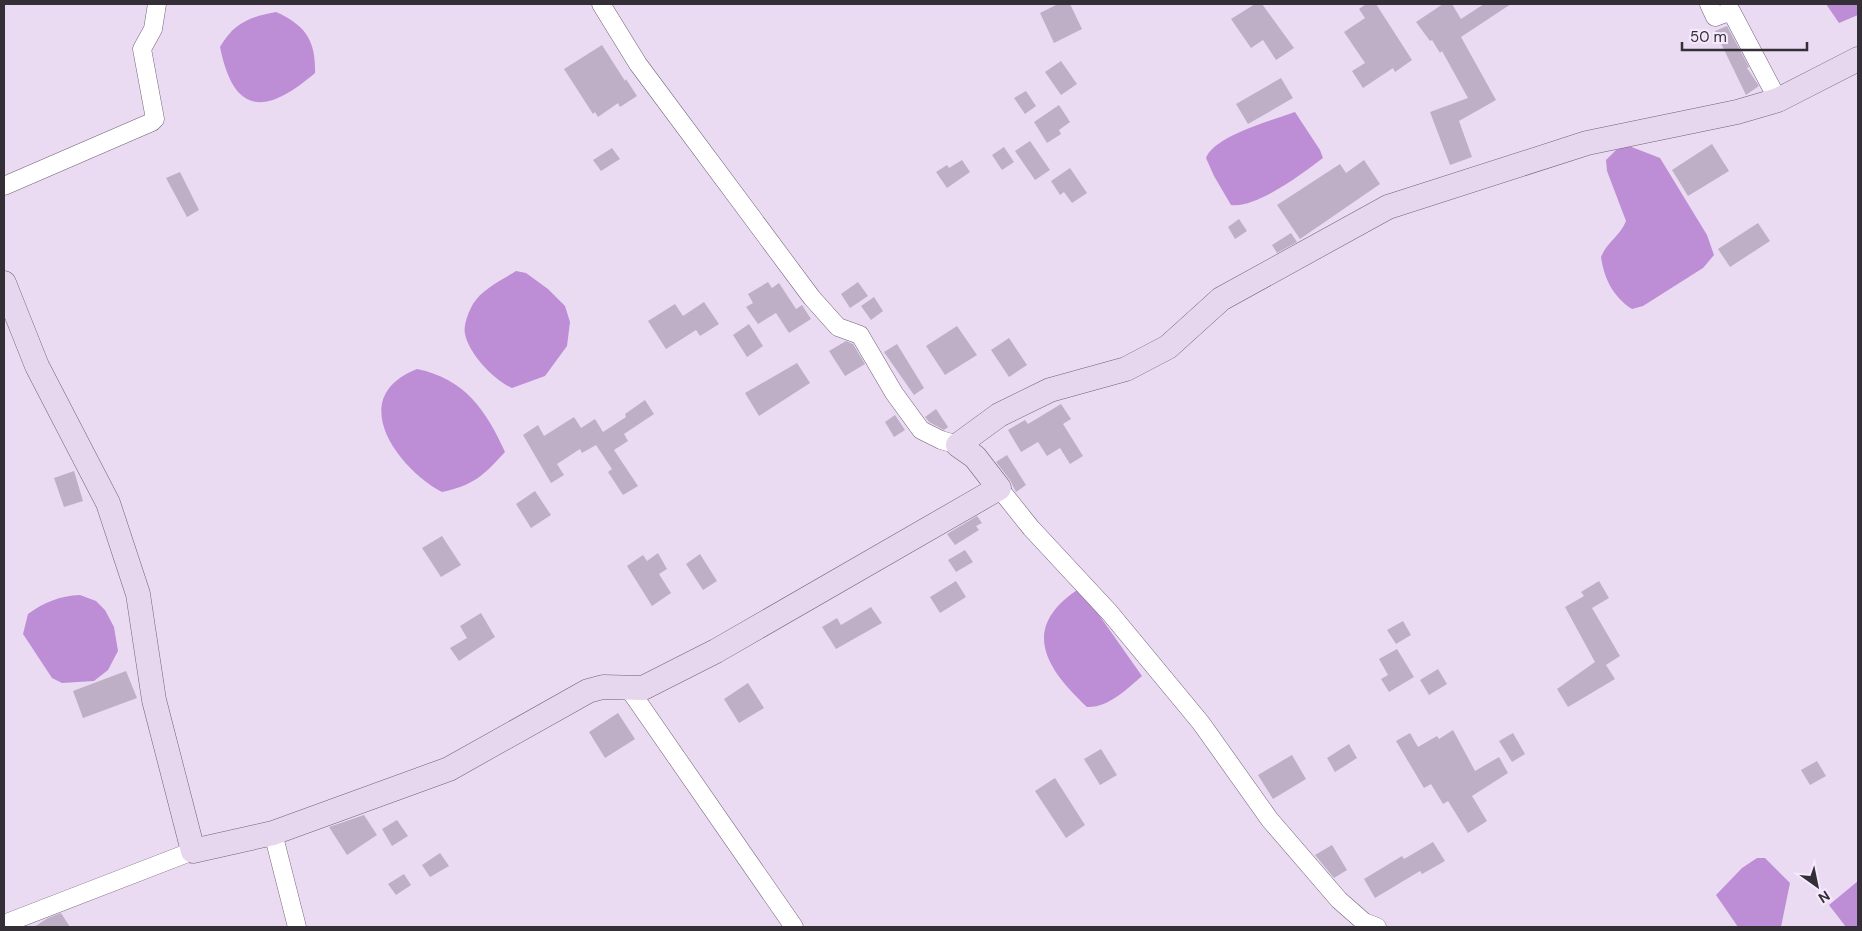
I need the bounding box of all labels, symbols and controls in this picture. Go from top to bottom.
scale bar [1682,20,1807,52]
text: 50 m [1690,27,1727,47]
north arrow [1792,861,1842,911]
text: N [1815,887,1833,907]

